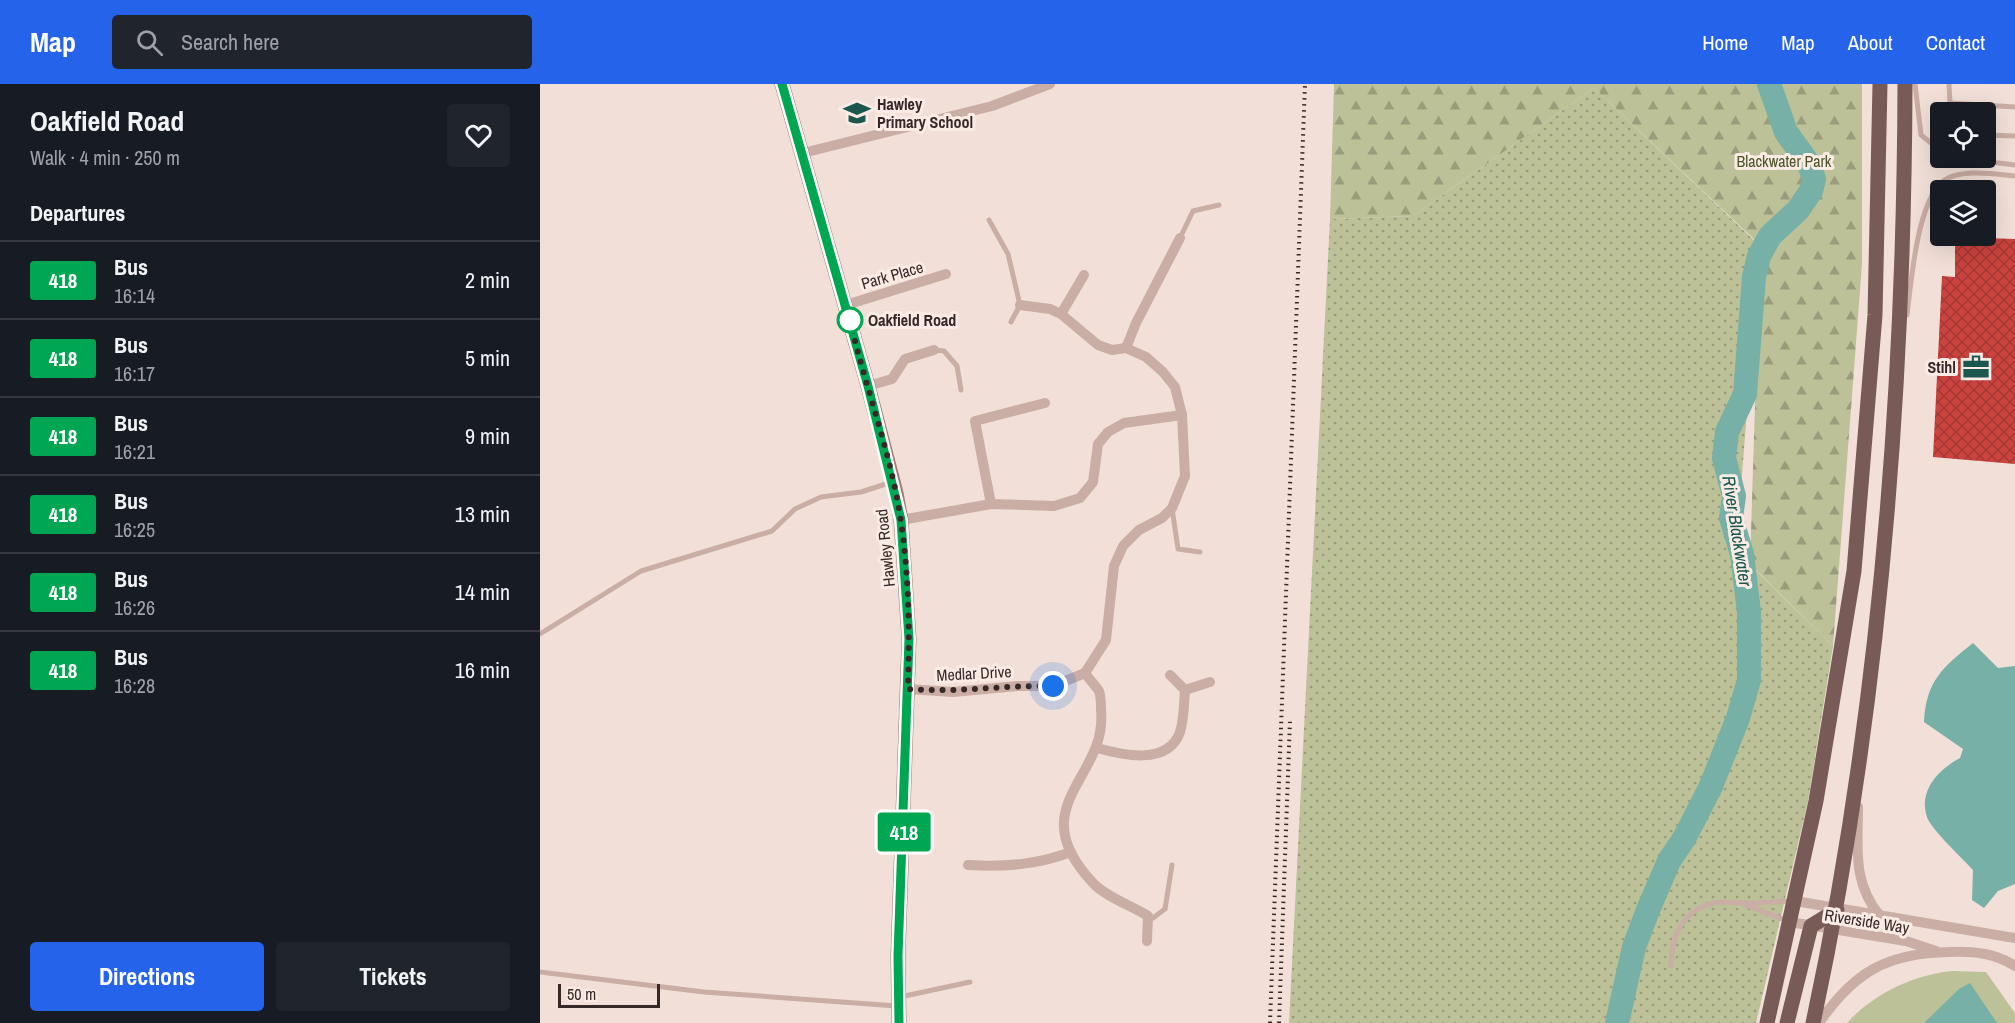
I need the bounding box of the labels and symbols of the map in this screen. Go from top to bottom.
place label: Hawley Primary School [877,93,973,133]
school or university icon: Hawley Primary School [842,98,872,128]
park label: Blackwater Park [1737,150,1832,172]
street label: Park Place [858,256,926,294]
marker: Oakfield Road [837,307,863,333]
place label: Oakfield Road [868,309,956,331]
office icon: Stihl [1961,352,1991,382]
place label: Stihl [1928,356,1956,378]
water label: River Blackwater [1716,474,1759,589]
street label: Hawley Road [870,508,900,588]
street label: Medlar Drive [936,660,1012,686]
your location [1038,671,1068,701]
line badge: 418 [870,812,938,852]
street label: Riverside Way [1823,903,1911,939]
scale bar [558,981,660,1008]

